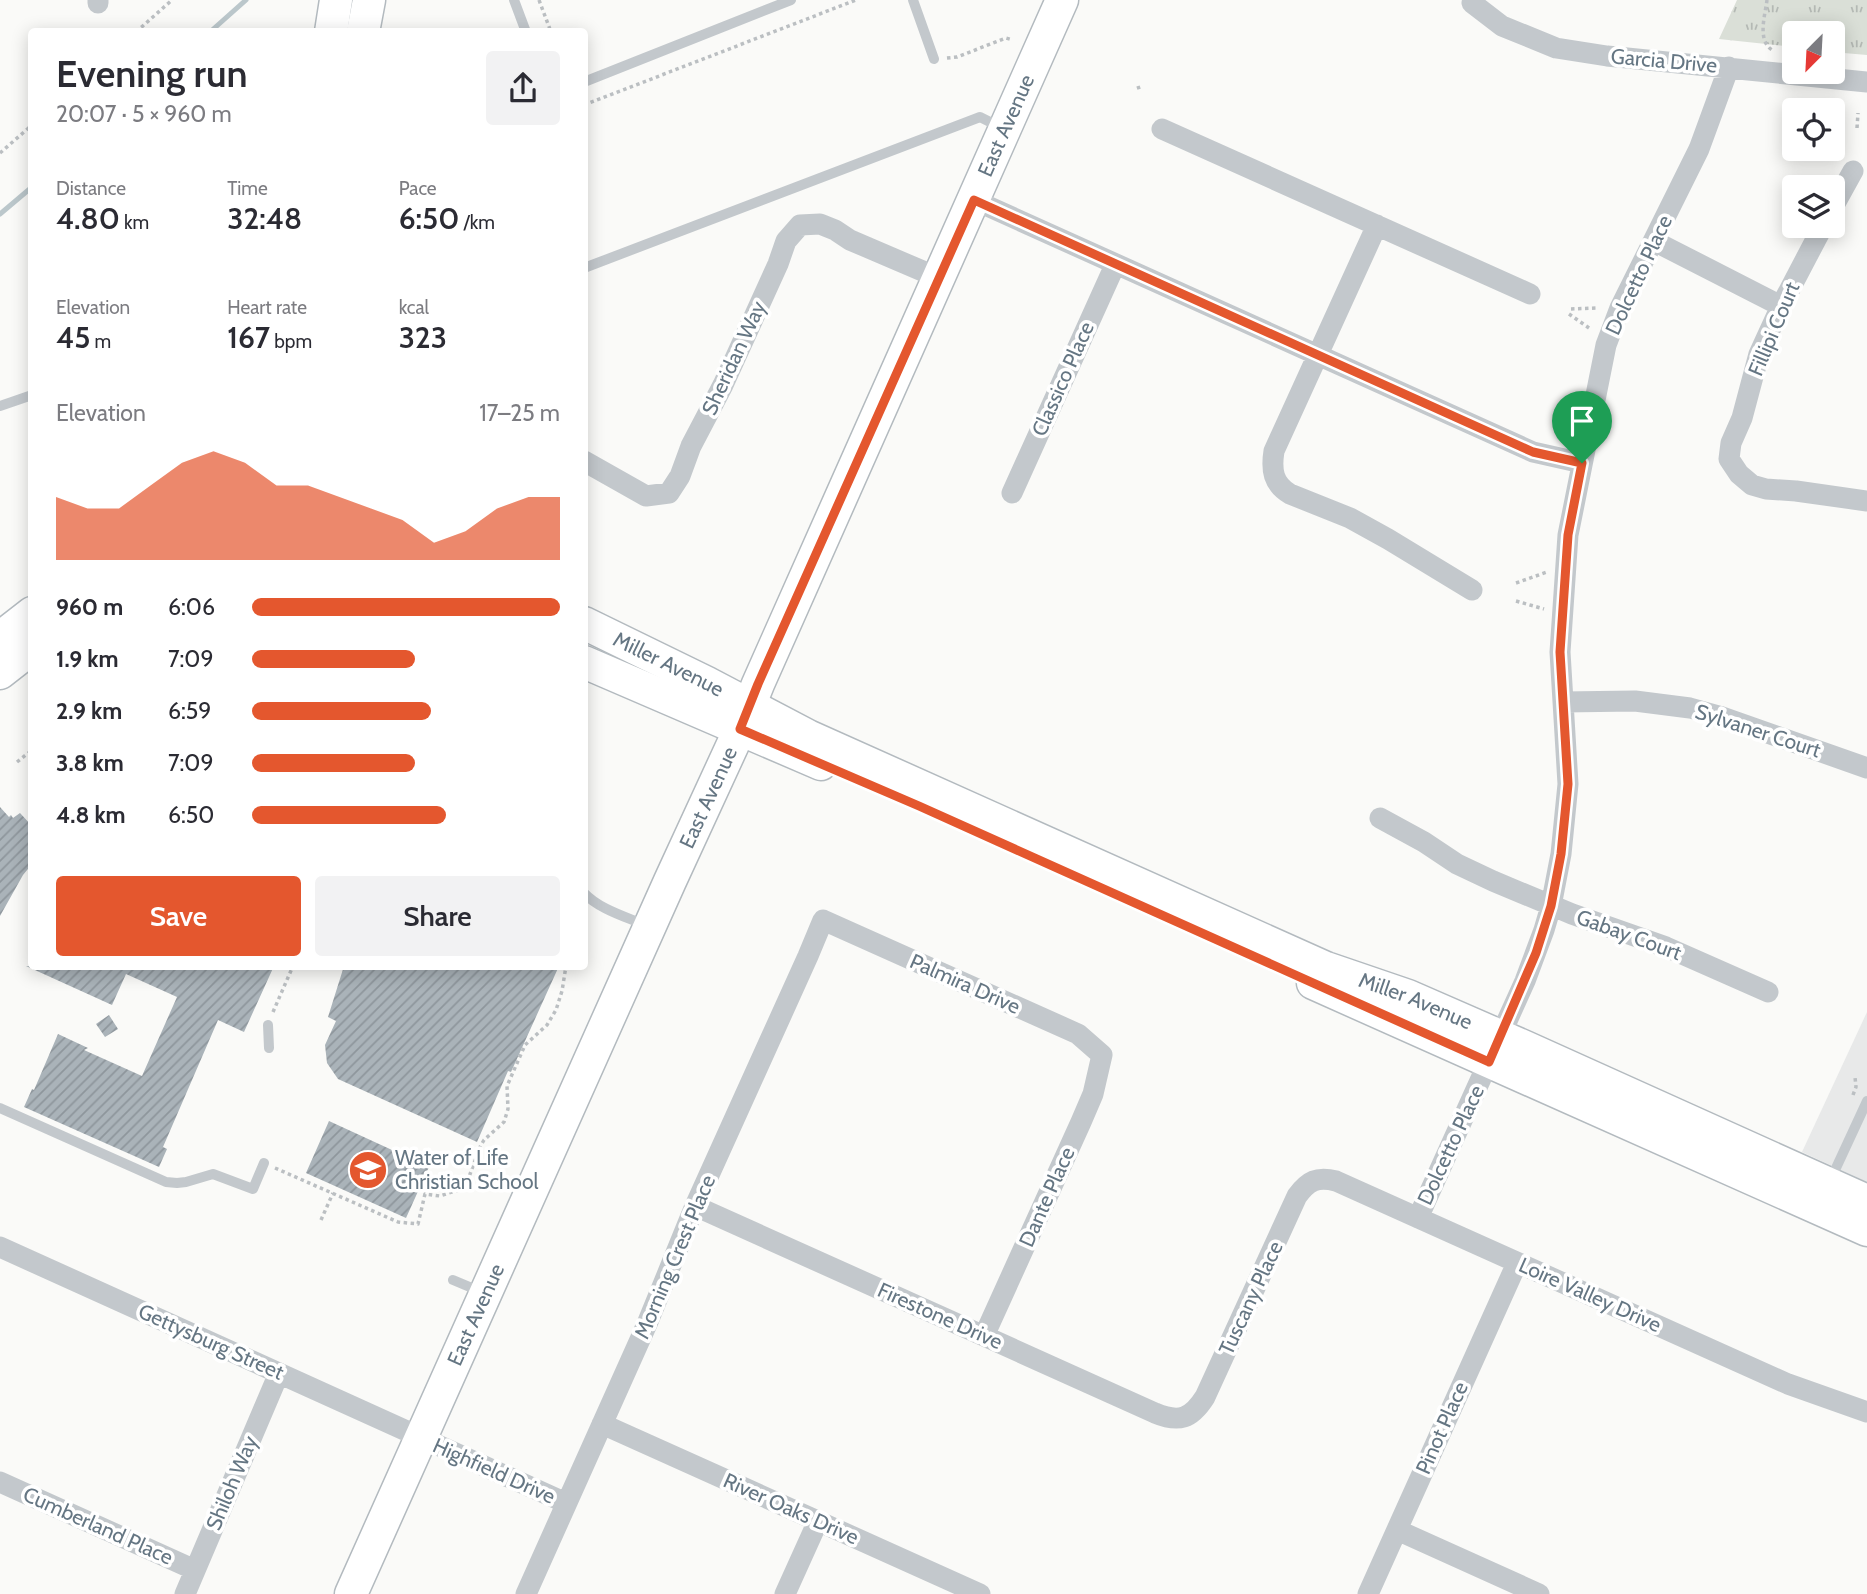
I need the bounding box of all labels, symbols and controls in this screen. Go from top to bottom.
north arrow [1782,21,1844,84]
map controls [1782,21,1845,238]
street label: Garcia Drive [1610,43,1718,78]
text: Evening run [56,50,248,97]
button: share [486,51,560,125]
street label: East Avenue [972,70,1039,180]
button: locate [1782,98,1845,161]
text: 20:07 · 5 × 960 m [56,100,232,128]
button: layers [1782,175,1845,238]
text: Distance [56,177,126,200]
text: Time [227,177,268,200]
text: Pace [399,177,437,200]
text: 4.80 [56,200,120,237]
text: 32:48 [227,200,302,237]
text: 6:50 [399,200,459,237]
text: km [120,211,149,234]
text: /km [459,211,495,234]
street label: Dolcetto Place [1600,211,1677,339]
street label: Fillipi Court [1743,278,1804,379]
text: Elevation [56,296,130,319]
text: Heart rate [227,296,307,319]
text: kcal [399,296,429,319]
street label: Sheridan Way [696,296,771,419]
street label: Classico Place [1026,318,1099,440]
text: 45 [56,319,90,356]
text: 167 [227,319,270,356]
text: 323 [399,319,447,356]
text: m [90,330,111,353]
text: bpm [270,330,312,353]
pin [1552,391,1612,463]
text: Elevation [56,399,146,427]
text: 17–25 m [479,399,560,427]
icon: arrive [1563,402,1601,440]
text: 960 m [56,593,123,621]
text: 6:06 [168,593,215,621]
street label: Miller Avenue [609,626,728,702]
text: 1.9 km [56,645,119,673]
text: 7:09 [168,645,213,673]
text: 2.9 km [56,697,122,725]
text: 6:59 [168,697,211,725]
street label: Sylvaner Court [1692,698,1824,763]
street label: East Avenue [674,742,742,852]
text: 3.8 km [56,749,124,777]
text: 7:09 [168,749,213,777]
text: 4.8 km [56,801,126,829]
text: 6:50 [168,801,214,829]
button: Save [56,876,301,956]
button: Share [315,876,560,956]
street label: Gabay Court [1573,904,1685,965]
street label: Palmira Drive [906,948,1024,1019]
street label: Miller Avenue [1356,967,1476,1035]
street label: Dolcetto Place [1412,1081,1489,1209]
street label: Dante Place [1014,1143,1080,1250]
place label: Water of Life Christian School [395,1145,538,1194]
school or university icon: Water of Life Christian School [347,1149,389,1191]
street label: Morning Crest Place [629,1171,720,1343]
street label: Tuscany Place [1213,1237,1288,1359]
street label: Loire Valley Drive [1515,1252,1665,1337]
street label: East Avenue [442,1259,509,1369]
street label: Firestone Drive [874,1277,1007,1354]
street label: Gettysburg Street [135,1298,288,1385]
street label: Pinot Place [1410,1378,1473,1478]
street label: Shiloh Way [201,1432,263,1534]
street label: Highfield Drive [429,1432,559,1509]
street label: River Oaks Drive [720,1468,863,1550]
street label: Cumberland Place [19,1481,177,1570]

